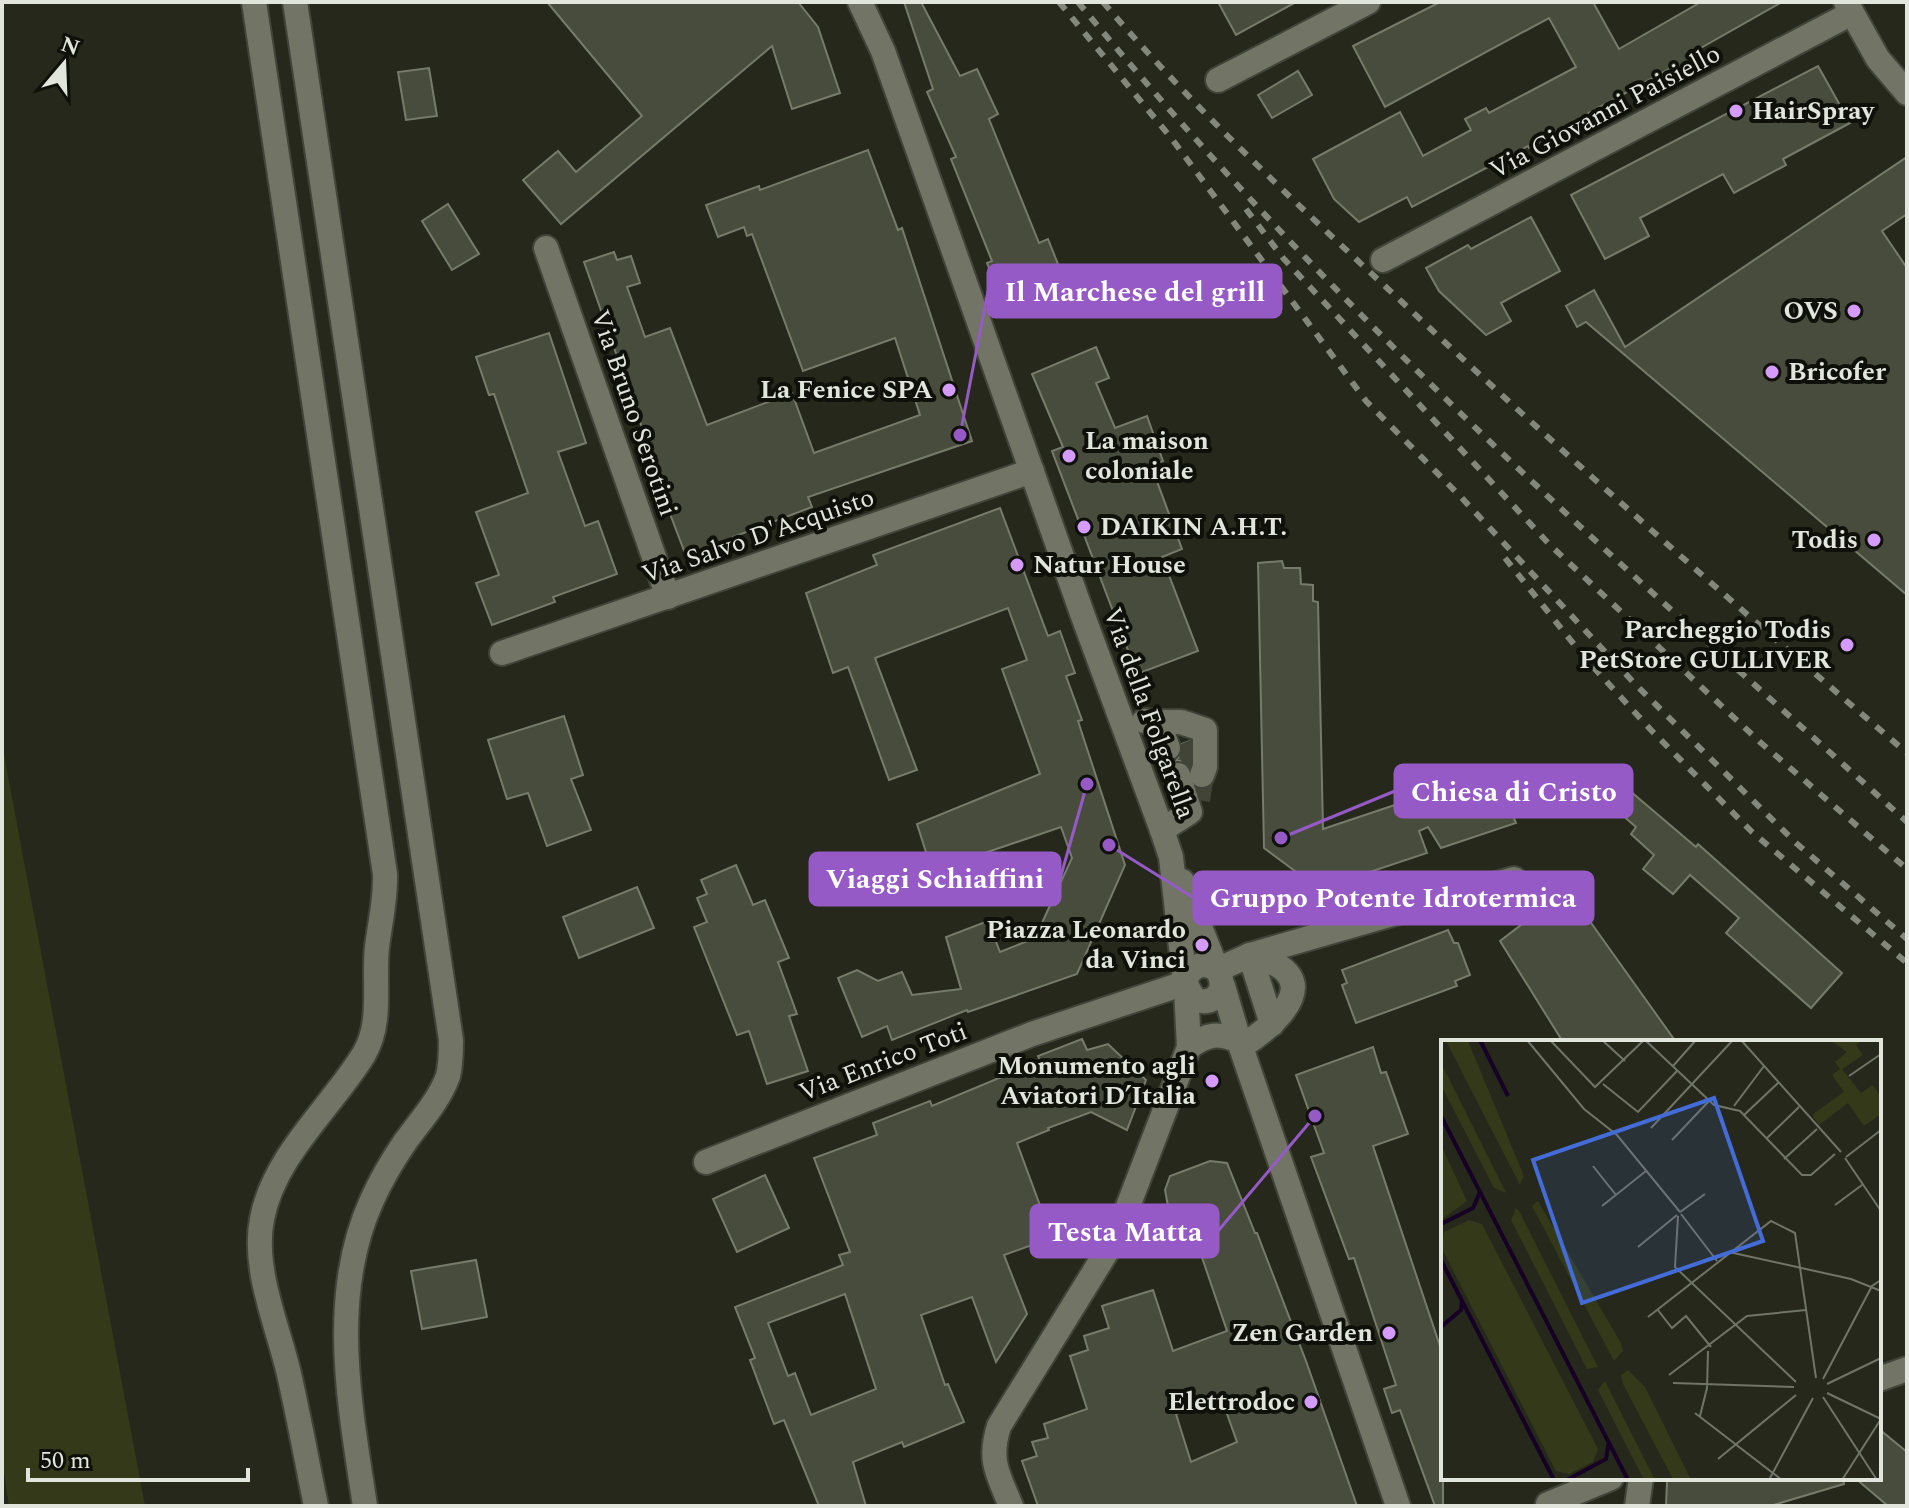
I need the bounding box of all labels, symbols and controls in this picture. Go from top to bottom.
north arrow [24,24,104,104]
text: N [56,28,84,65]
street label: Via Giovanni Paisiello [1482,34,1728,190]
place label: HairSpray [1752,91,1876,131]
marker: HairSpray [1727,102,1745,120]
callout: Il Marchese del grill [988,265,1281,317]
text: Il Marchese del grill [1005,271,1265,314]
place label: OVS [1784,291,1838,331]
marker: OVS [1845,302,1863,320]
street label: Via Bruno Serotini [580,304,688,522]
place label: Bricofer [1788,352,1887,392]
marker: Bricofer [1763,363,1781,381]
place label: La Fenice SPA [760,370,933,410]
marker: La Fenice SPA [940,381,958,399]
place label: La maison coloniale [1085,421,1209,491]
marker: La maison coloniale [1060,447,1078,465]
street label: Via Salvo D'Acquisto [636,477,880,595]
place label: DAIKIN A.H.T. [1100,507,1287,547]
marker: DAIKIN A.H.T. [1075,518,1093,536]
place label: Todis [1791,520,1858,560]
marker: Todis [1865,531,1883,549]
place label: Natur House [1033,545,1186,585]
marker: Natur House [1008,556,1026,574]
street label: Via della Folgarella [1092,602,1206,825]
place label: Parcheggio Todis PetStore GULLIVER [1579,610,1832,680]
marker: Parcheggio Todis PetStore GULLIVER [1838,636,1856,654]
callout: Chiesa di Cristo [1395,765,1632,817]
text: Chiesa di Cristo [1411,771,1617,814]
callout: Viaggi Schiaffini [810,853,1060,905]
text: Viaggi Schiaffini [826,858,1044,901]
callout: Gruppo Potente Idrotermica [1194,872,1593,924]
text: Gruppo Potente Idrotermica [1210,877,1577,920]
place label: Piazza Leonardo da Vinci [986,910,1186,980]
marker: Piazza Leonardo da Vinci [1193,936,1211,954]
street label: Via Enrico Toti [793,1011,973,1113]
inset map [1441,1040,1881,1480]
place label: Monumento agli Aviatori D’Italia [997,1046,1197,1116]
marker: Monumento agli Aviatori D’Italia [1203,1072,1221,1090]
callout: Testa Matta [1031,1205,1218,1257]
text: Testa Matta [1048,1211,1203,1254]
place label: Zen Garden [1231,1313,1373,1353]
marker: Zen Garden [1380,1324,1398,1342]
place label: Elettrodoc [1168,1382,1295,1422]
marker: Elettrodoc [1302,1393,1320,1411]
scale bar [28,1432,248,1482]
text: 50 m [40,1443,91,1479]

